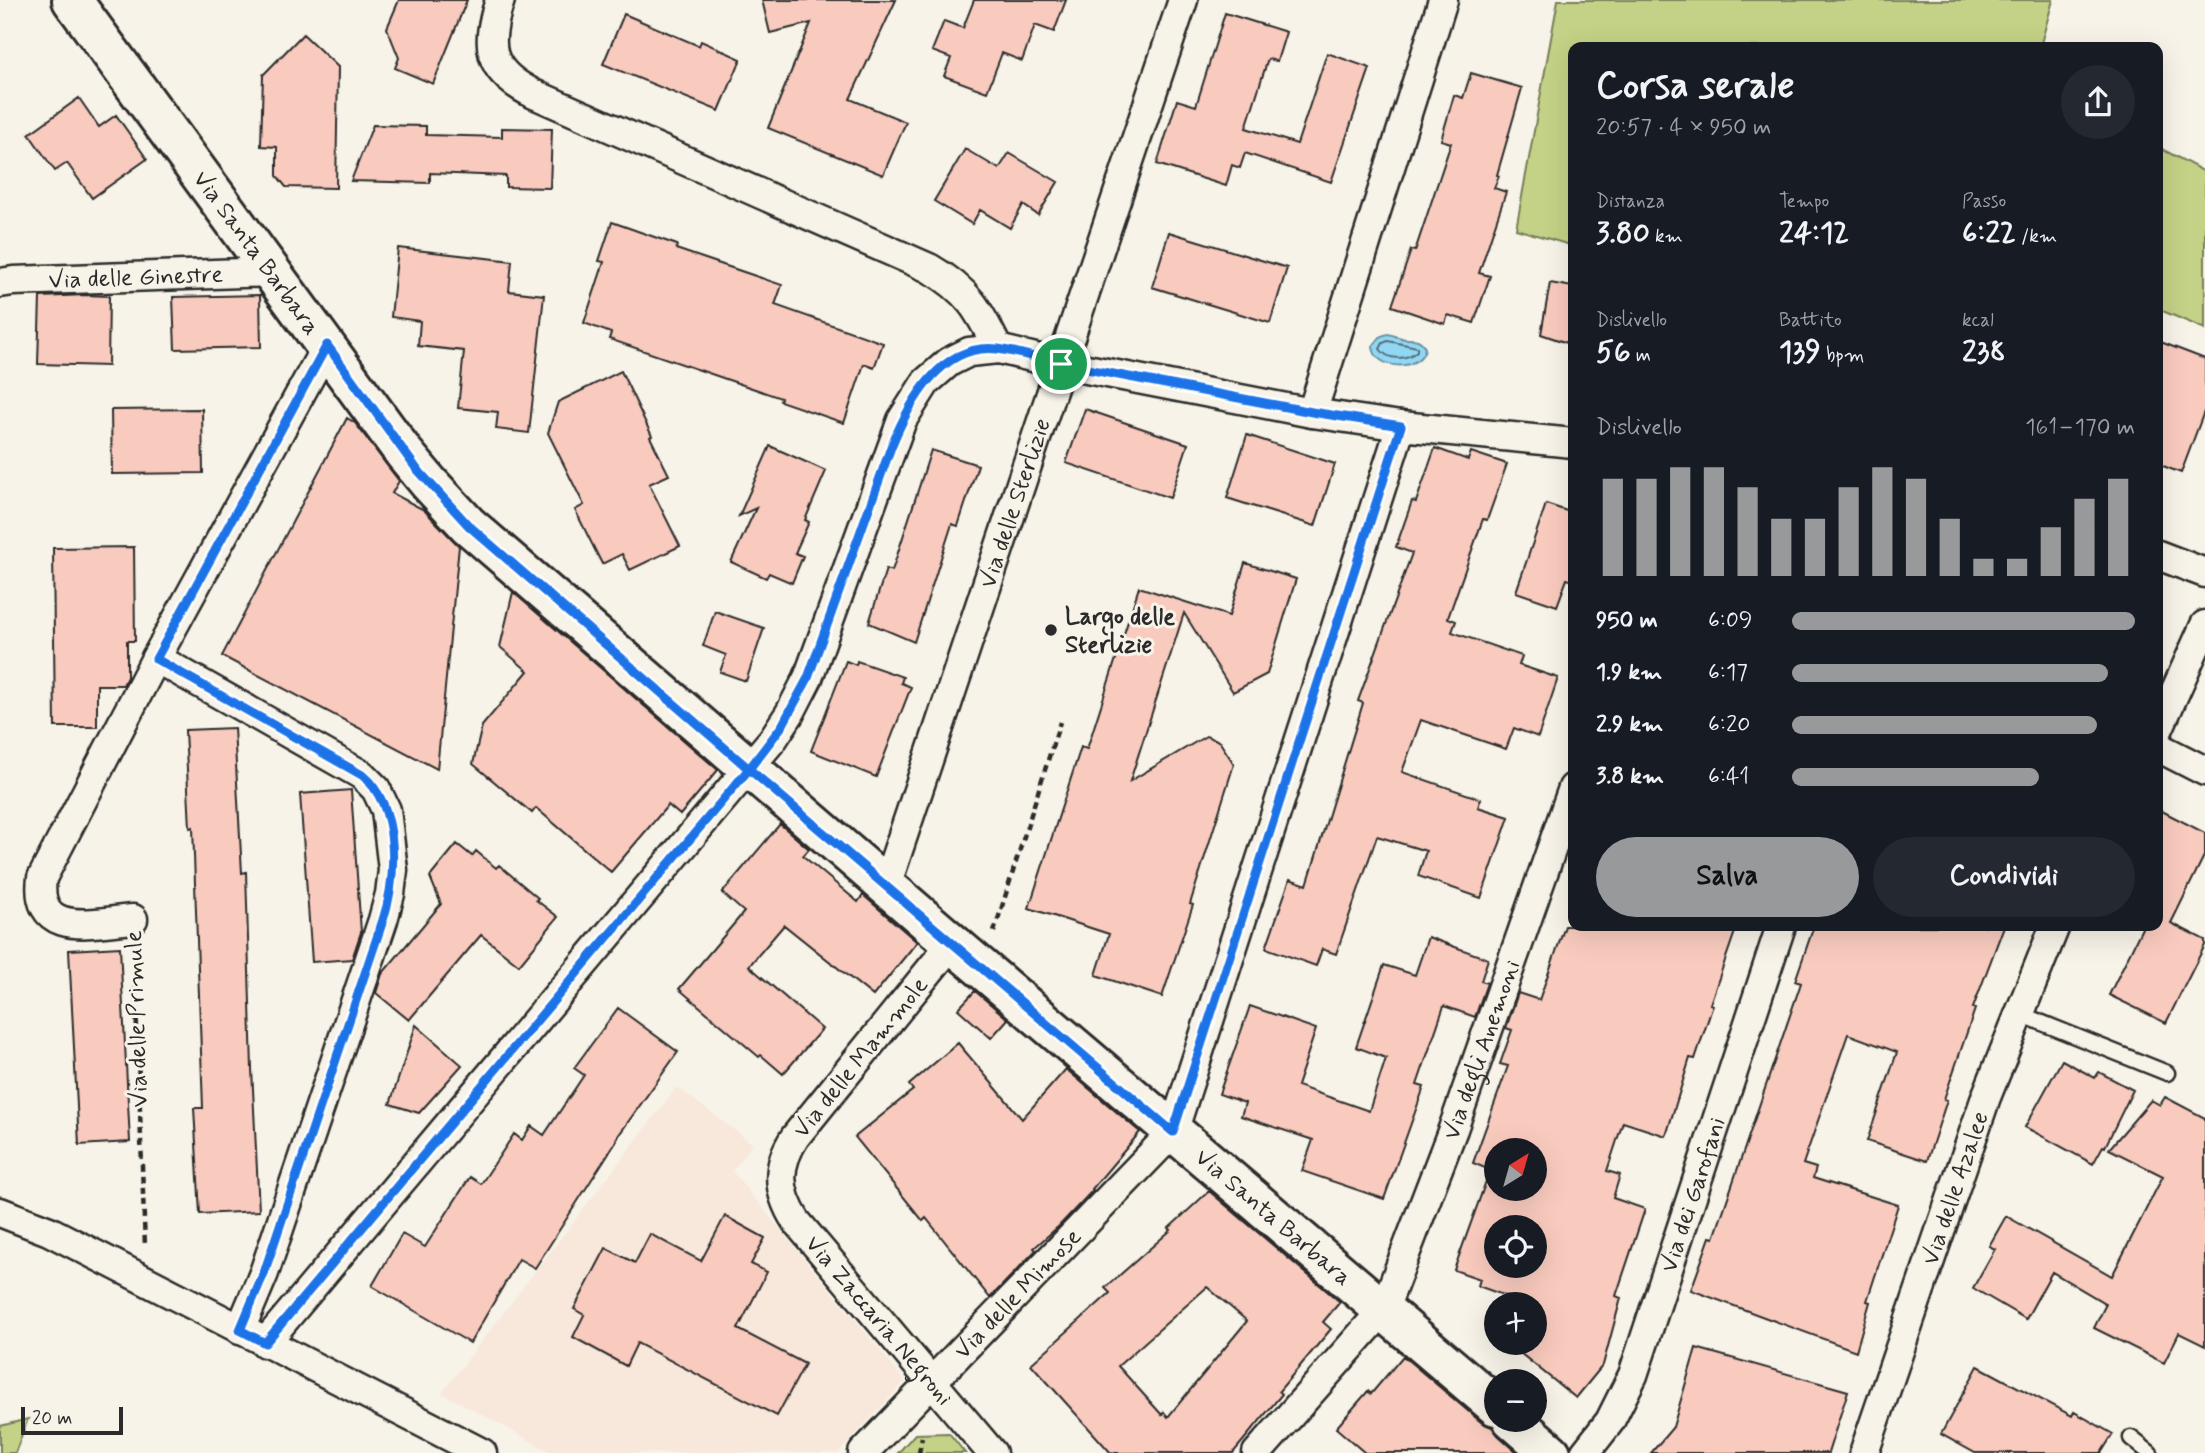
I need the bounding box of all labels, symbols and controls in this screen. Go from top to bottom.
text: Corsa serale [1596,62,1795,111]
button: share [2061,65,2135,139]
text: 20:57 · 4 × 950 m [1596,113,1771,143]
street label: Via Santa Barbara [185,165,326,342]
text: Distanza [1596,189,1665,214]
text: Tempo [1779,189,1829,214]
text: Passo [1962,189,2006,214]
text: 3.80 [1596,214,1650,253]
text: 24:12 [1779,214,1849,253]
text: 6:22 [1962,214,2016,253]
text: km [1650,224,1683,249]
text: /km [2016,224,2057,249]
street label: Via delle Ginestre [48,260,224,297]
text: Dislivello [1596,308,1667,333]
text: Battito [1779,308,1842,333]
text: kcal [1962,308,1994,333]
text: 56 [1596,333,1631,372]
text: 139 [1779,333,1821,372]
text: 238 [1962,333,2006,372]
pin [1031,334,1091,394]
text: m [1631,343,1651,368]
text: bpm [1821,343,1864,368]
icon: arrive [1042,345,1080,383]
text: Dislivello [1596,413,1682,443]
text: 161–170 m [2025,413,2135,443]
street label: Via delle Sterlizie [973,415,1059,592]
place label: Largo delle Sterlizie [1065,602,1175,661]
text: 950 m [1596,606,1658,636]
text: 6:09 [1708,606,1752,636]
marker: Largo delle Sterlizie [1043,622,1059,638]
text: 1.9 km [1596,658,1662,688]
text: 6:17 [1708,658,1748,688]
text: 2.9 km [1596,710,1663,740]
text: 6:20 [1708,710,1750,740]
text: 3.8 km [1596,762,1664,792]
text: 6:41 [1708,762,1749,792]
button: Salva [1596,837,1859,917]
button: Condividi [1873,837,2135,917]
street label: Via delle Primule [119,930,156,1108]
street label: Via degli Anemoni [1436,956,1528,1144]
street label: Via delle Mammole [787,971,936,1145]
street label: Via delle Azalee [1916,1108,1997,1270]
street label: Via dei Garofani [1654,1114,1734,1277]
north arrow [1484,1138,1547,1200]
map controls [1484,1138,1547,1432]
street label: Via Santa Barbara [1188,1142,1358,1293]
button: locate [1484,1215,1547,1278]
street label: Via delle Mimose [948,1222,1089,1366]
street label: Via Zaccaria Negroni [798,1229,959,1413]
button: + [1484,1292,1547,1355]
button: − [1484,1369,1547,1432]
scale bar [21,1404,122,1436]
text: 20 m [32,1406,72,1431]

